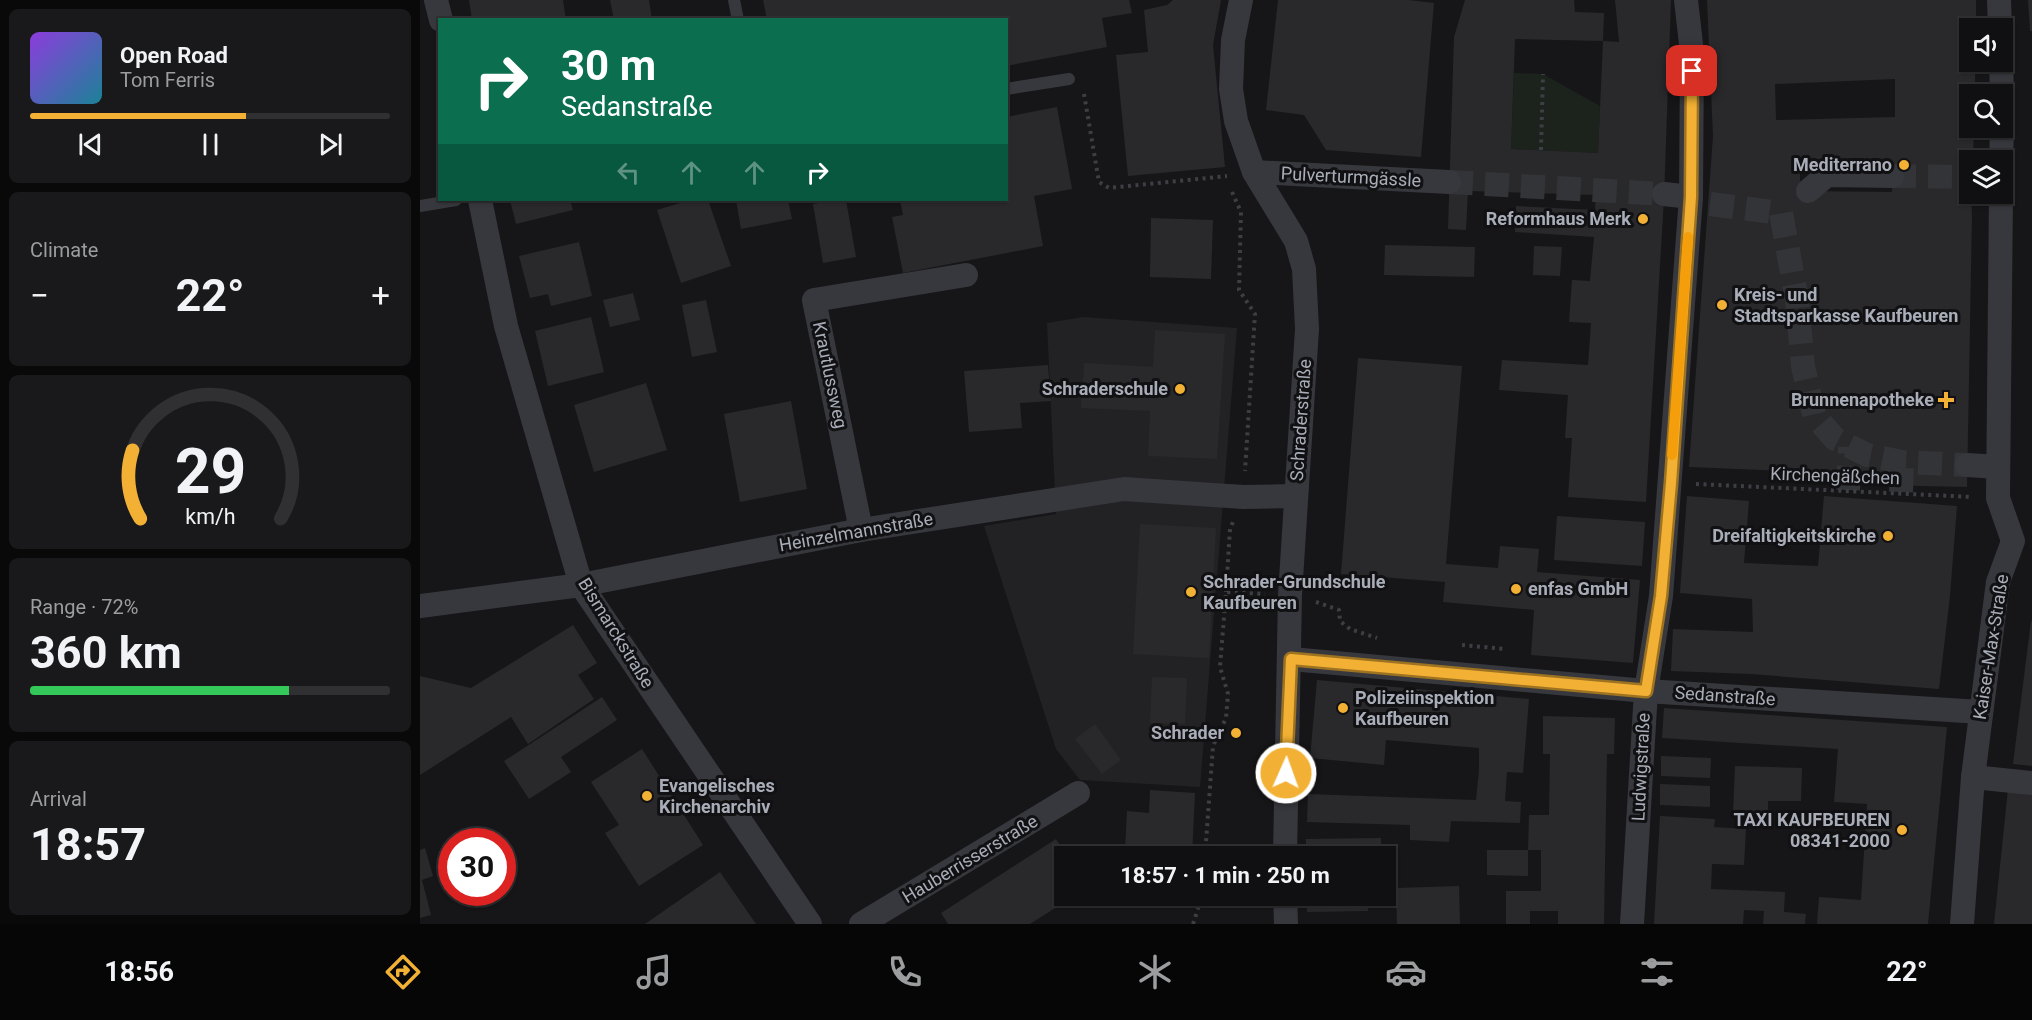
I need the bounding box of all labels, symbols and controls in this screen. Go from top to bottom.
map controls [1959,18,2013,204]
button: sound [1959,18,2013,72]
text: 30 m [561,41,656,90]
icon: right [462,42,540,120]
text: Open Road [120,43,228,68]
pin [1666,45,1717,96]
icon: arrive [1675,54,1708,87]
text: Tom Ferris [120,68,215,92]
button: search [1959,84,2013,138]
text: Sedanstraße [561,91,713,123]
icon: previous [74,128,107,161]
icon: pause [194,128,227,161]
icon: next [314,128,347,161]
button: layers [1959,150,2013,204]
place label: Mediterrano [1793,154,1892,175]
icon: left [612,156,645,189]
icon: ahead [675,156,708,189]
icon: ahead [738,156,771,189]
icon: right [801,156,834,189]
marker: Mediterrano [1897,158,1911,172]
street label: Pulverturmgässle [1280,162,1422,191]
place label: Reformhaus Merk [1486,208,1631,229]
marker: Reformhaus Merk [1636,212,1650,226]
text: Climate [30,238,98,262]
text: 22° [175,269,245,322]
text: − [30,276,49,315]
text: + [371,276,390,315]
place label: Kreis- und Stadtsparkasse Kaufbeuren [1734,284,1958,326]
marker: Kreis- und Stadtsparkasse Kaufbeuren [1715,298,1729,312]
street label: Krautlussweg [809,320,852,430]
street label: Schraderstraße [1286,358,1315,482]
place label: Schraderschule [1042,378,1168,399]
marker: Schraderschule [1173,382,1187,396]
place label: Brunnenapotheke [1791,389,1934,410]
marker: Brunnenapotheke [1939,393,1953,407]
text: 29 [174,435,246,508]
street label: Kirchengäßchen [1770,463,1900,488]
text: km/h [185,504,235,529]
street label: Heinzelmannstraße [777,508,934,555]
place label: Dreifaltigkeitskirche [1712,525,1876,546]
marker: Dreifaltigkeitskirche [1881,529,1895,543]
place label: Schrader-Grundschule Kaufbeuren [1203,571,1386,613]
street label: Kaiser-Max-Straße [1969,573,2012,721]
street label: Bismarckstraße [574,574,659,692]
place label: enfas GmbH [1528,578,1628,599]
marker: enfas GmbH [1509,582,1523,596]
marker: Schrader-Grundschule Kaufbeuren [1184,585,1198,599]
text: Range · 72% [30,595,138,619]
text: 360 km [30,626,182,679]
street label: Sedanstraße [1674,682,1776,710]
place label: Polizeiinspektion Kaufbeuren [1355,687,1494,729]
marker: Polizeiinspektion Kaufbeuren [1336,701,1350,715]
street label: Ludwigstraße [1627,712,1654,822]
place label: Schrader [1151,722,1224,743]
marker: Schrader [1229,726,1243,740]
position arrow [1254,741,1318,805]
place label: Evangelisches Kirchenarchiv [659,775,775,817]
text: Arrival [30,787,87,811]
marker: Evangelisches Kirchenarchiv [640,789,654,803]
place label: TAXI KAUFBEUREN 08341-2000 [1734,809,1890,851]
street label: Hauberrisserstraße [898,810,1041,907]
text: 18:57 [30,818,146,871]
marker: TAXI KAUFBEUREN 08341-2000 [1895,823,1909,837]
speed limit sign: 30 [438,828,516,906]
text: 18:57 · 1 min · 250 m [1120,863,1330,888]
icon: directions [382,951,424,993]
icon: music [633,951,675,993]
icon: phone [884,951,926,993]
icon: climate [1134,951,1176,993]
icon: car [1385,951,1427,993]
icon: filters [1636,951,1678,993]
text: 18:56 [104,956,174,988]
text: 22° [1886,956,1928,988]

